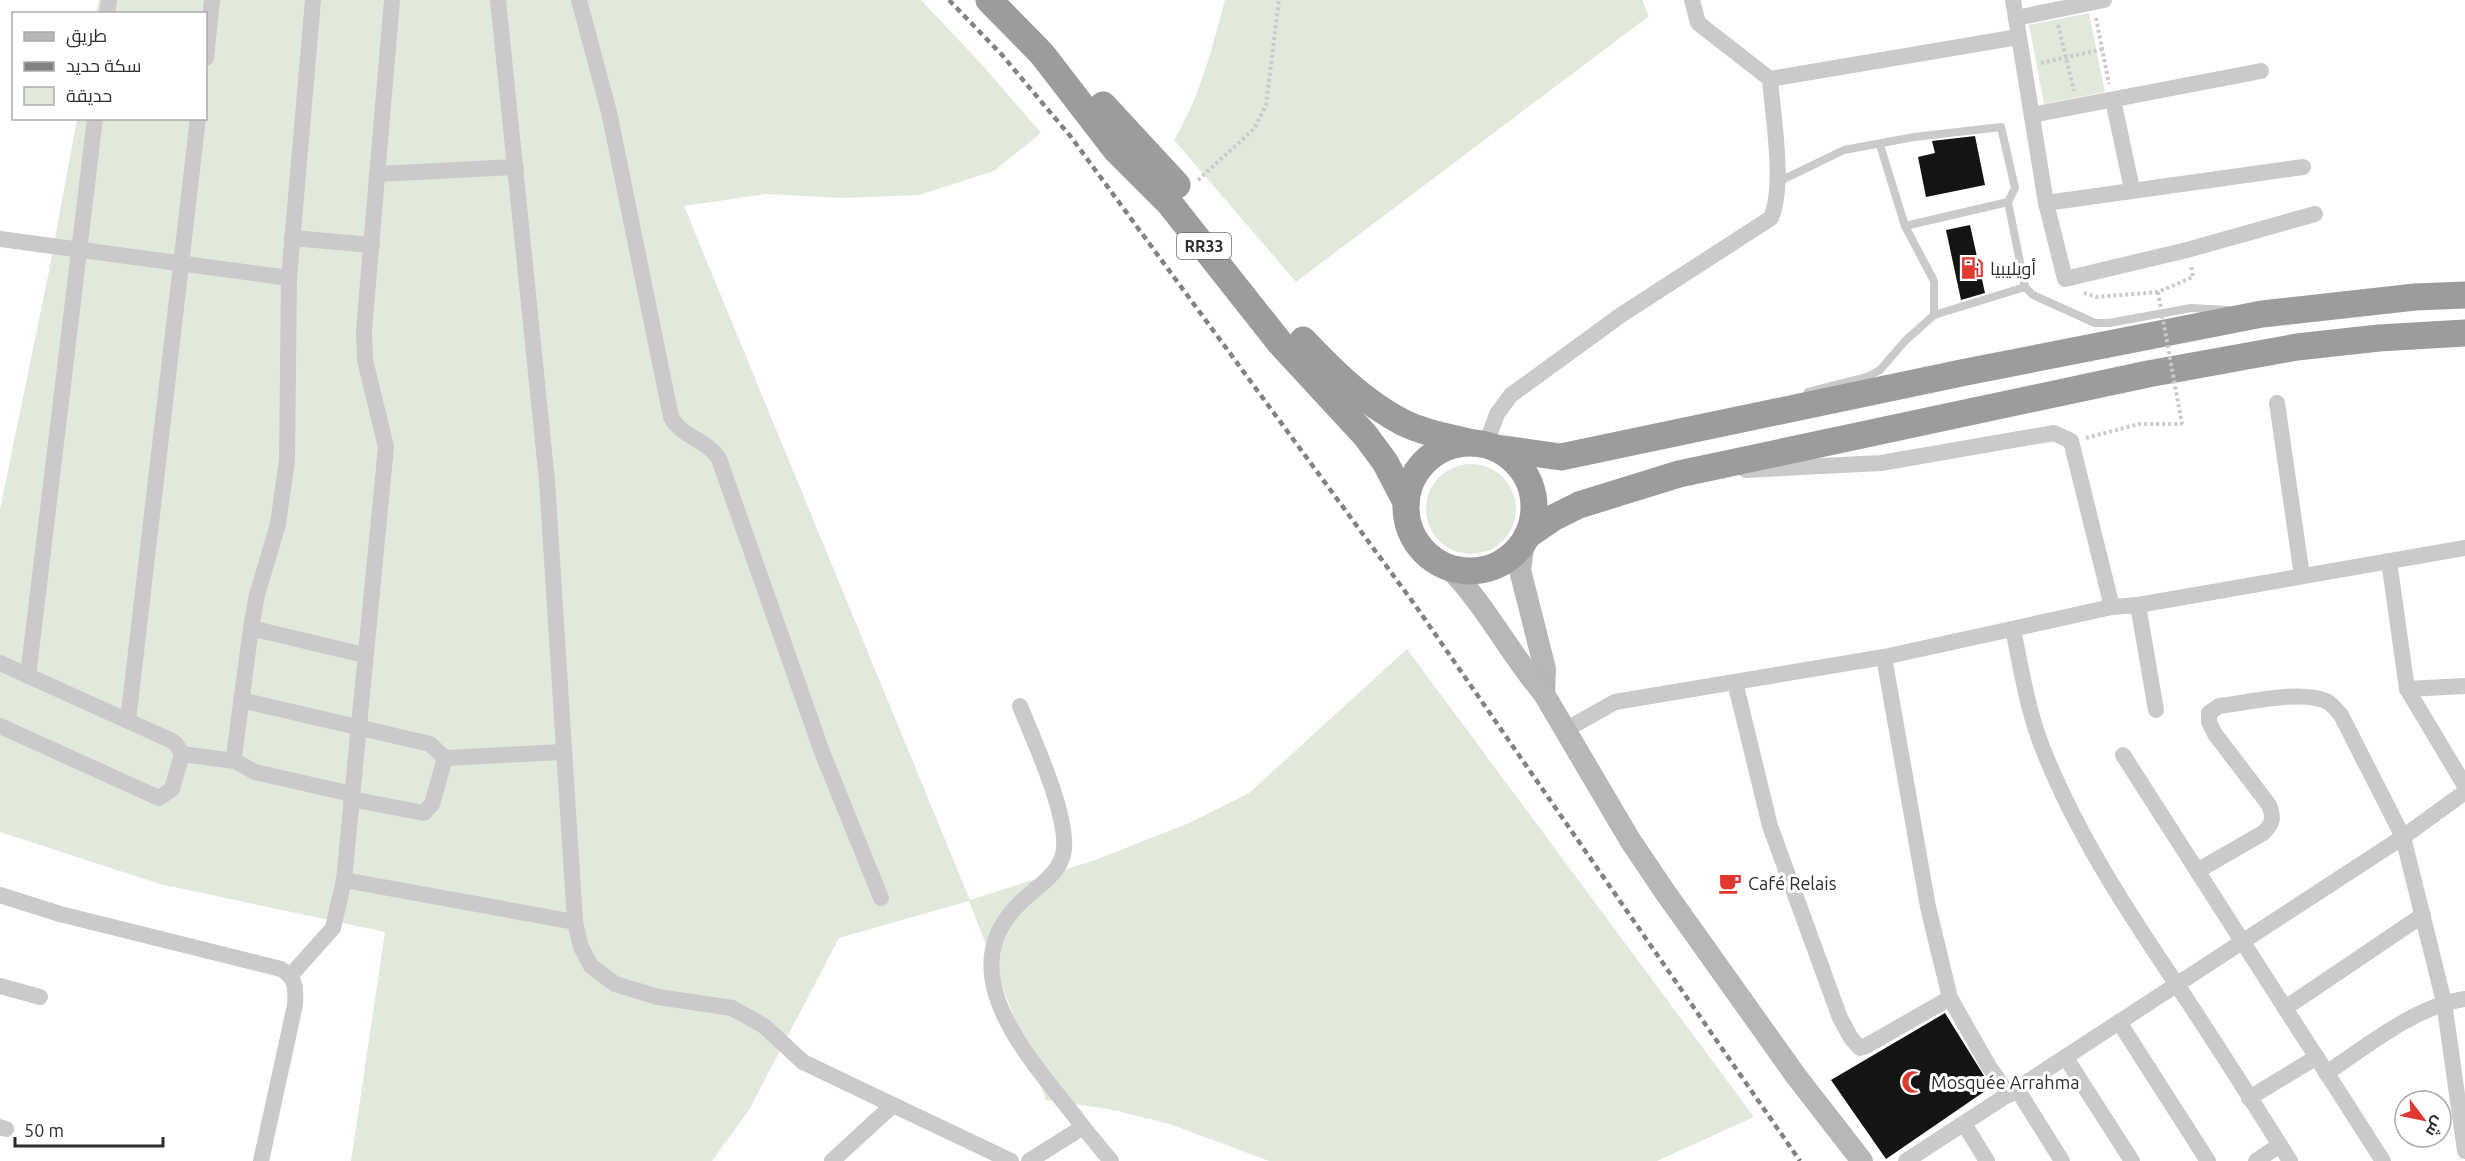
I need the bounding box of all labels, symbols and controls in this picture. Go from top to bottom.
legend [12,12,207,120]
text: طريق [66,25,107,48]
text: سكة حديد [66,55,141,75]
text: حديقة [66,85,112,105]
road number: RR33 [1177,233,1231,259]
fuel station icon: أويليبيا [1959,255,1985,281]
place label: أويليبيا [1990,258,2036,280]
cafe icon: Café Relais [1717,870,1743,896]
place label: Café Relais [1748,873,1837,893]
mosque icon: Mosquée Arrahma [1900,1069,1926,1095]
place label: Mosquée Arrahma [1931,1072,2079,1092]
north arrow [2393,1089,2453,1149]
scale bar [15,1110,164,1148]
text: ش [2422,1113,2449,1140]
text: 50 m [24,1120,64,1140]

